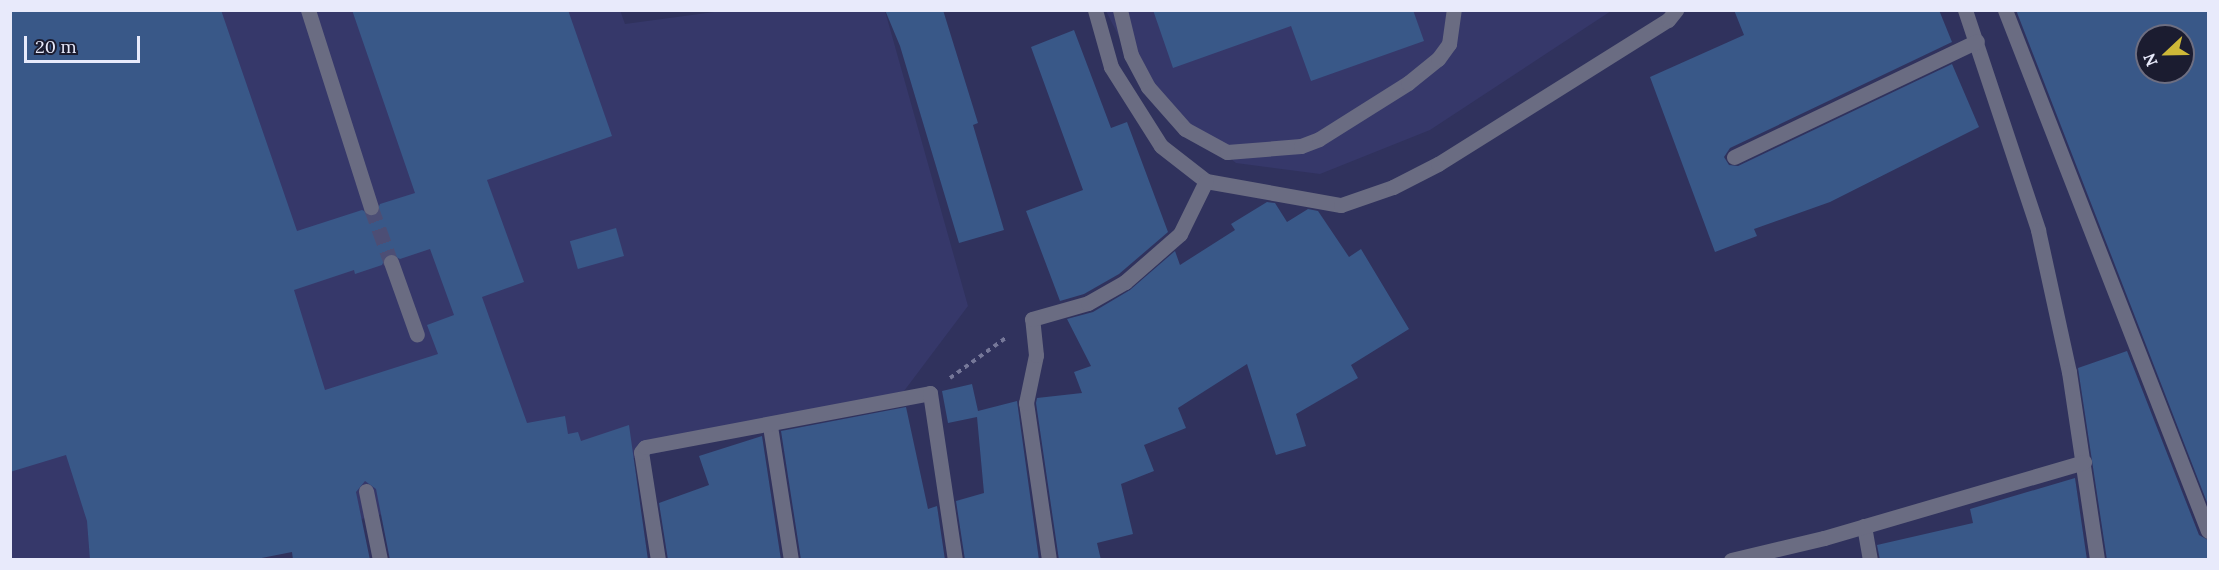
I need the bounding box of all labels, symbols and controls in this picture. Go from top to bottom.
scale bar [27,24,142,62]
north arrow [2135,24,2195,84]
text: 20 m [35,35,77,58]
text: N [2139,51,2162,69]

